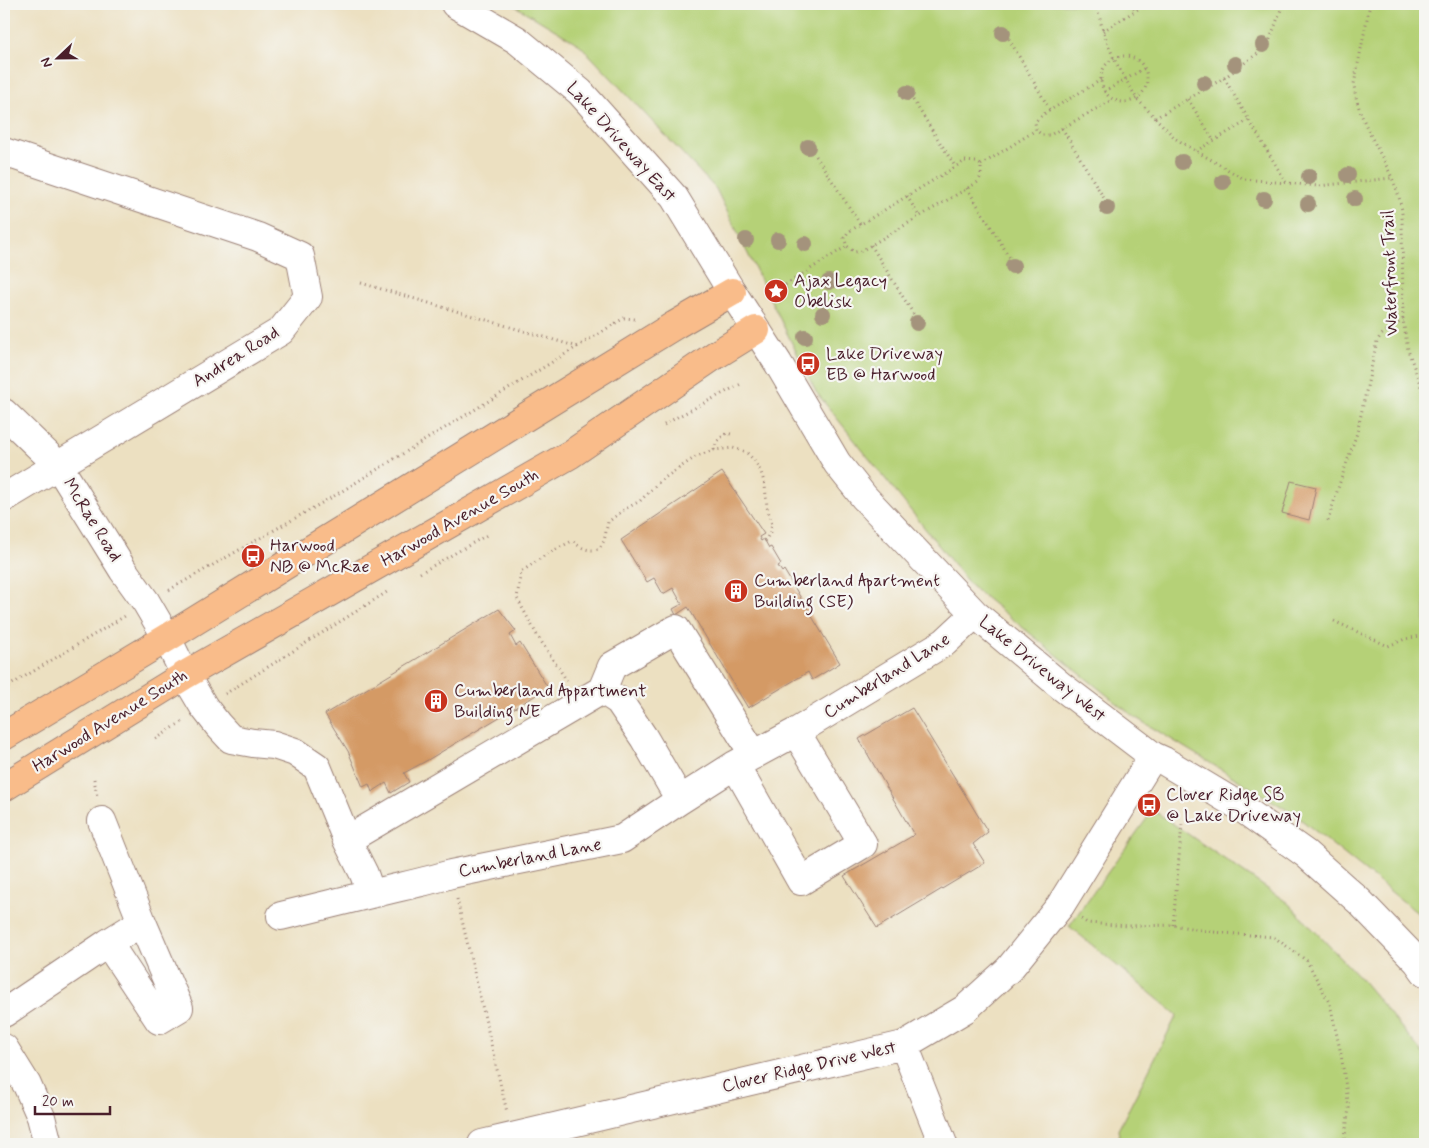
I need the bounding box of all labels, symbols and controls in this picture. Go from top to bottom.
north arrow [32,32,82,82]
text: N [37,55,57,70]
street label: Lake Driveway East [561,77,682,208]
street label: Waterfront Trail [1376,210,1404,336]
place label: Ajax Legacy Obelisk [794,269,887,314]
place icon: Ajax Legacy Obelisk [763,278,789,304]
street label: Andrea Road [188,321,284,393]
place label: Lake Driveway EB @ Harwood [826,342,943,387]
bus stop icon: Lake Driveway EB @ Harwood [795,351,821,377]
street label: Harwood Avenue South [377,463,543,573]
street label: McRae Road [57,474,127,566]
place label: Harwood NB @ McRae [270,534,370,579]
bus stop icon: Harwood NB @ McRae [240,543,266,569]
place label: Cumberland Apartment Building (SE) [754,569,940,616]
building icon: Cumberland Apartment Building (SE) [723,578,749,604]
street label: Lake Driveway West [973,610,1111,728]
street label: Cumberland Lane [819,627,955,725]
street label: Harwood Avenue South [28,664,192,778]
place label: Cumberland Appartment Building NE [454,679,647,726]
building icon: Cumberland Appartment Building NE [423,688,449,714]
place label: Clover Ridge SB @ Lake Driveway [1166,783,1301,828]
bus stop icon: Clover Ridge SB @ Lake Driveway [1136,792,1162,818]
street label: Cumberland Lane [457,832,603,884]
street label: Clover Ridge Drive West [720,1035,899,1099]
scale bar [35,1083,110,1115]
text: 20 m [42,1092,74,1112]

